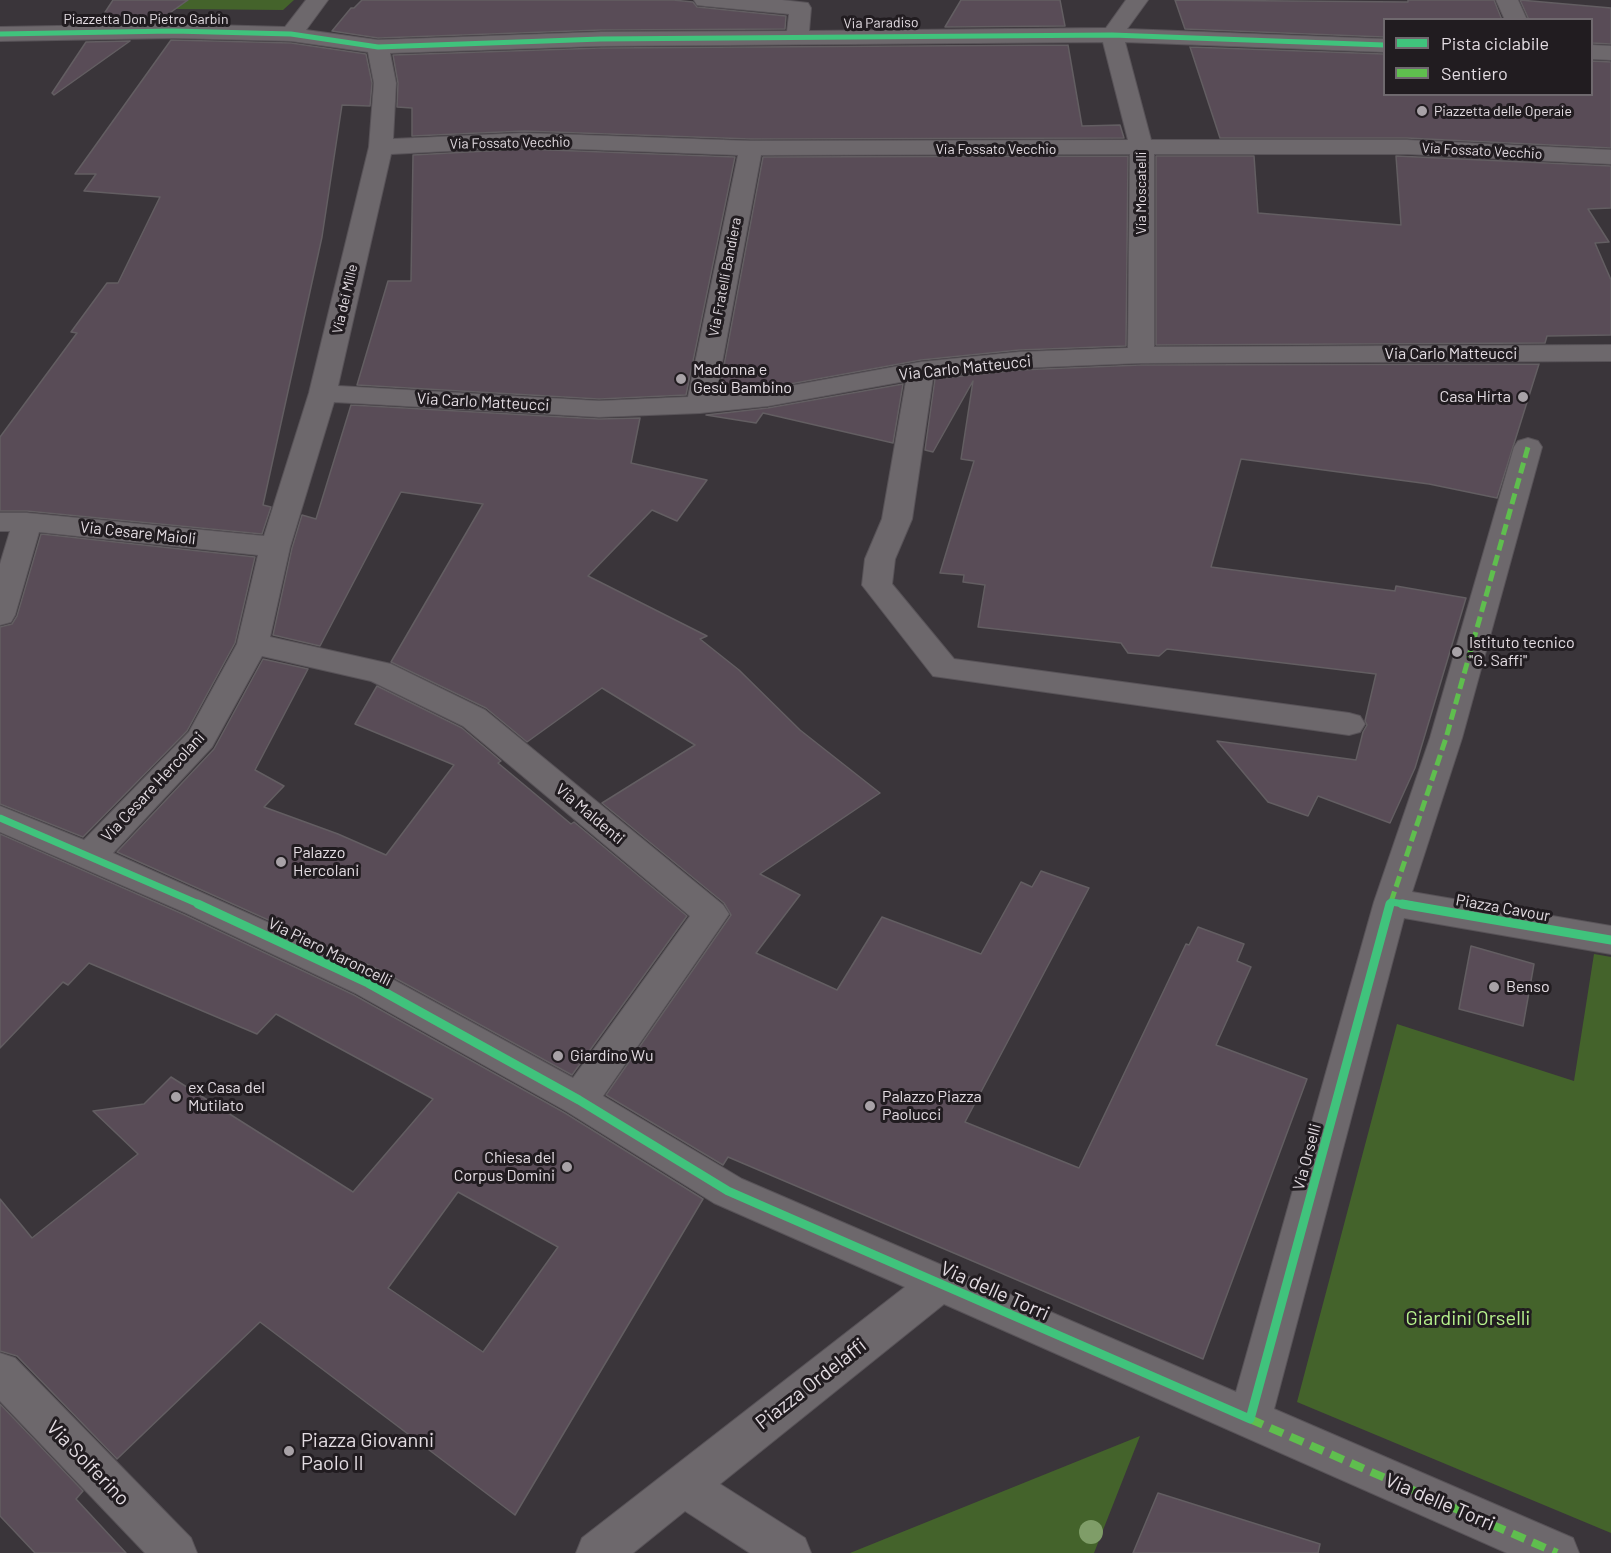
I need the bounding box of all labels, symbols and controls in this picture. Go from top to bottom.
street label: Piazzetta Don Pietro Garbin [64,11,228,27]
street label: Via Paradiso [843,14,919,32]
legend [1383,18,1593,96]
text: Pista ciclabile [1441,32,1549,54]
text: Sentiero [1441,62,1508,84]
place label: Piazzetta delle Operaie [1434,103,1572,119]
marker: Piazzetta delle Operaie [1415,104,1429,118]
street label: Via Fossato Vecchio [449,134,571,152]
street label: Via Fossato Vecchio [1421,139,1543,163]
street label: Via Fossato Vecchio [936,141,1056,157]
street label: Via Moscatelli [1133,152,1149,234]
street label: Via Fratelli Bandiera [705,216,745,338]
street label: Via dei Mille [329,263,361,335]
street label: Via Carlo Matteucci [1385,344,1517,364]
street label: Via Carlo Matteucci [898,352,1032,384]
place label: Madonna e Gesù Bambino [693,360,792,398]
marker: Madonna e Gesù Bambino [674,372,688,386]
place label: Casa Hirta [1440,387,1511,407]
street label: Via Carlo Matteucci [416,389,550,415]
marker: Casa Hirta [1516,390,1530,404]
street label: Via Cesare Maioli [79,517,197,549]
place label: Istituto tecnico "G. Saffi" [1469,633,1575,671]
marker: Istituto tecnico "G. Saffi" [1450,645,1464,659]
street label: Via Cesare Hercolani [97,728,209,846]
street label: Via Maldenti [552,780,628,848]
place label: Palazzo Hercolani [293,843,359,881]
marker: Palazzo Hercolani [274,855,288,869]
street label: Piazza Cavour [1454,890,1552,926]
street label: Via Piero Maroncelli [265,914,395,990]
place label: Benso [1506,977,1550,997]
marker: Benso [1487,980,1501,994]
place label: Giardino Wu [570,1046,654,1066]
marker: Giardino Wu [551,1049,565,1063]
place label: ex Casa del Mutilato [188,1078,265,1116]
place label: Palazzo Piazza Paolucci [882,1087,982,1125]
marker: ex Casa del Mutilato [169,1090,183,1104]
marker: Palazzo Piazza Paolucci [863,1099,877,1113]
street label: Via Orselli [1289,1122,1325,1192]
place label: Chiesa del Corpus Domini [454,1148,555,1186]
marker: Chiesa del Corpus Domini [560,1160,574,1174]
street label: Via delle Torri [937,1256,1053,1326]
park label: Giardini Orselli [1406,1306,1530,1330]
street label: Piazza Ordelaffi [751,1333,871,1435]
street label: Via Solferino [41,1415,135,1511]
place label: Piazza Giovanni Paolo II [301,1428,434,1475]
marker: Piazza Giovanni Paolo II [282,1444,296,1458]
street label: Via delle Torri [1381,1468,1499,1536]

